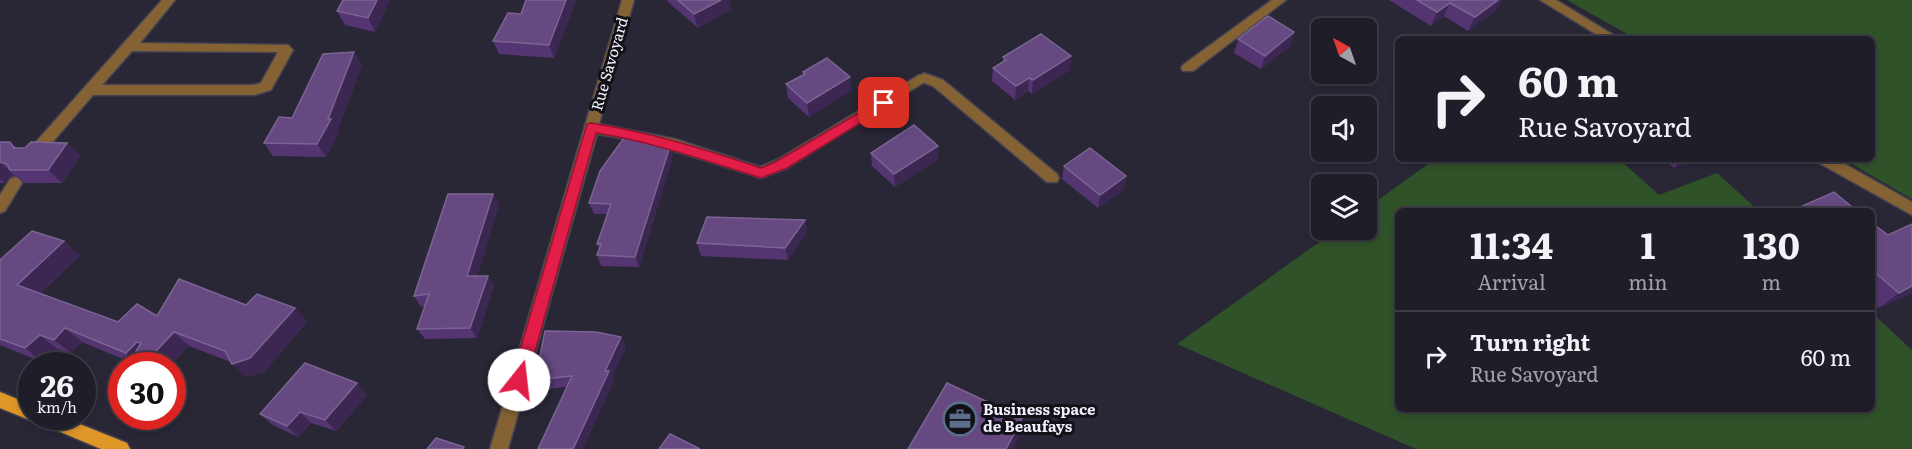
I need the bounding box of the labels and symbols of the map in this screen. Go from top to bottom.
street label: Rue Savoyard [584,14,633,113]
north arrow [1311,18,1377,84]
pin [858,77,909,128]
position arrow [487,348,551,412]
speed limit sign: 30 [108,352,186,430]
place label: Business space de Beaufays [983,397,1096,437]
office icon: Business space de Beaufays [942,401,978,437]

